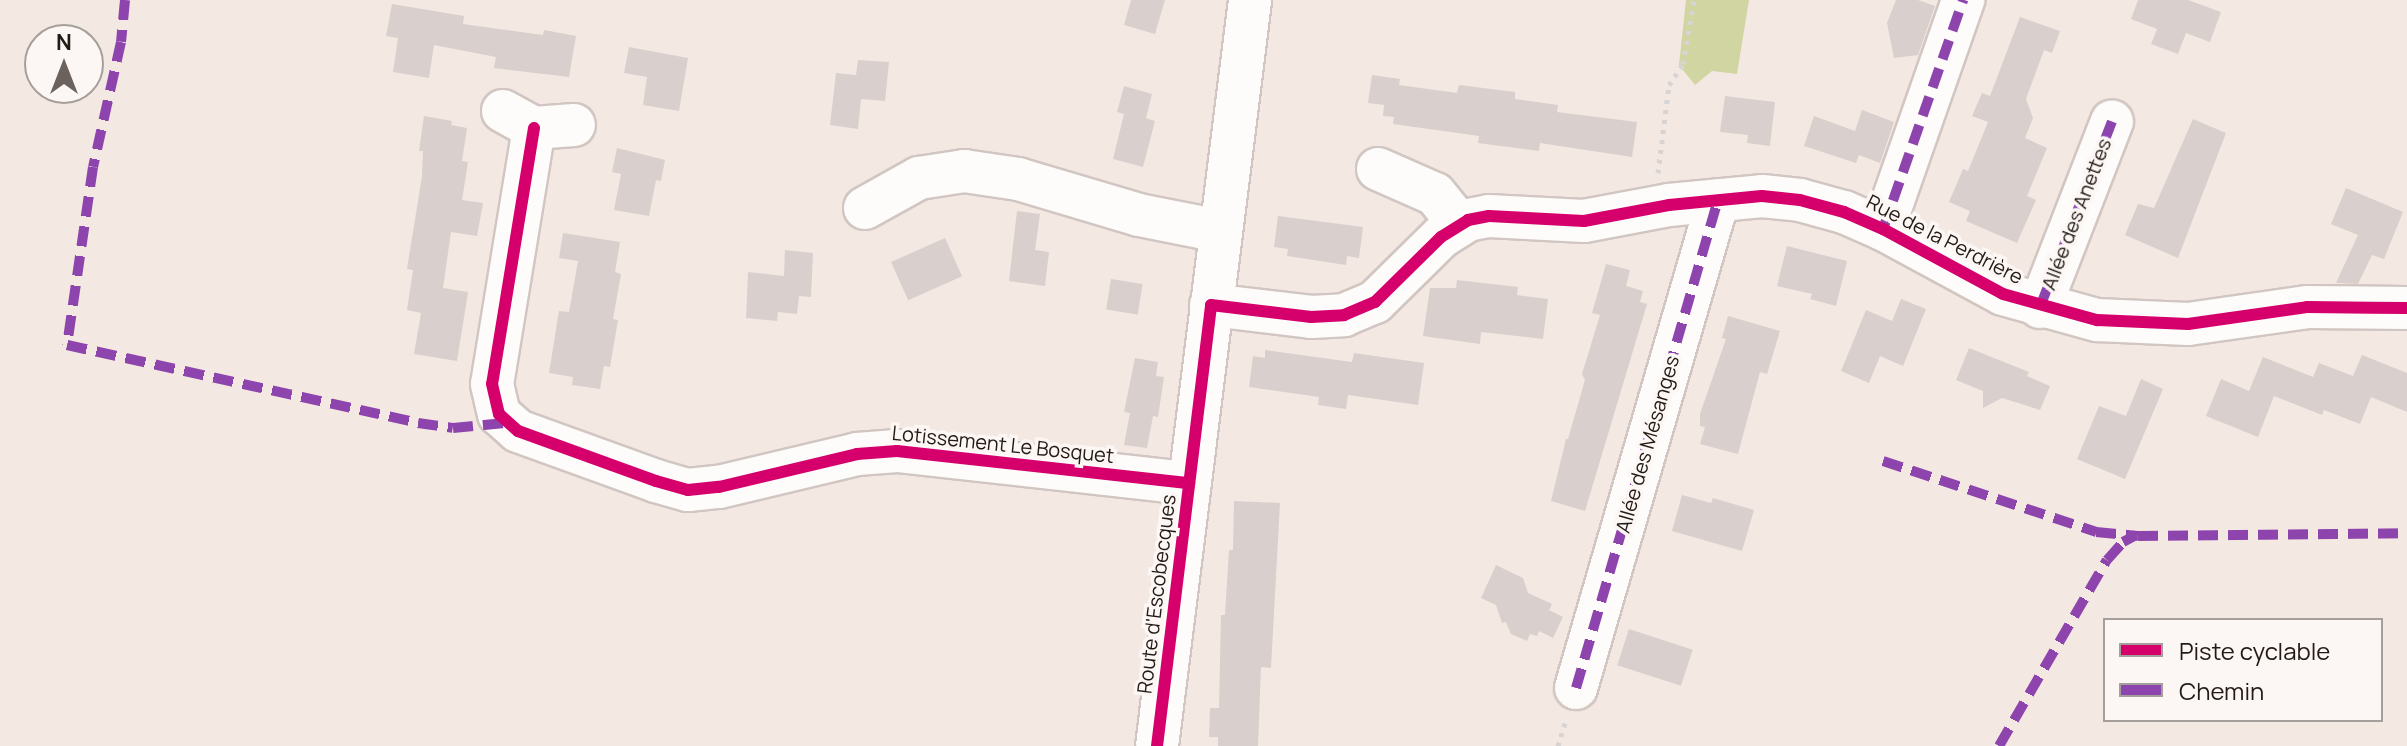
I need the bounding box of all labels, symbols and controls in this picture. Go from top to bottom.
north arrow [24,24,104,104]
text: N [56,27,72,57]
street label: Allée des Anettes [2036,135,2116,293]
street label: Rue de la Perdrière [1863,189,2027,289]
street label: Allée des Mésanges [1610,353,1684,535]
street label: Lotissement Le Bosquet [891,420,1115,468]
street label: Route d'Escobecques [1132,493,1180,695]
legend [2103,618,2383,722]
text: Piste cyclable [2179,634,2330,667]
text: Chemin [2179,674,2264,707]

